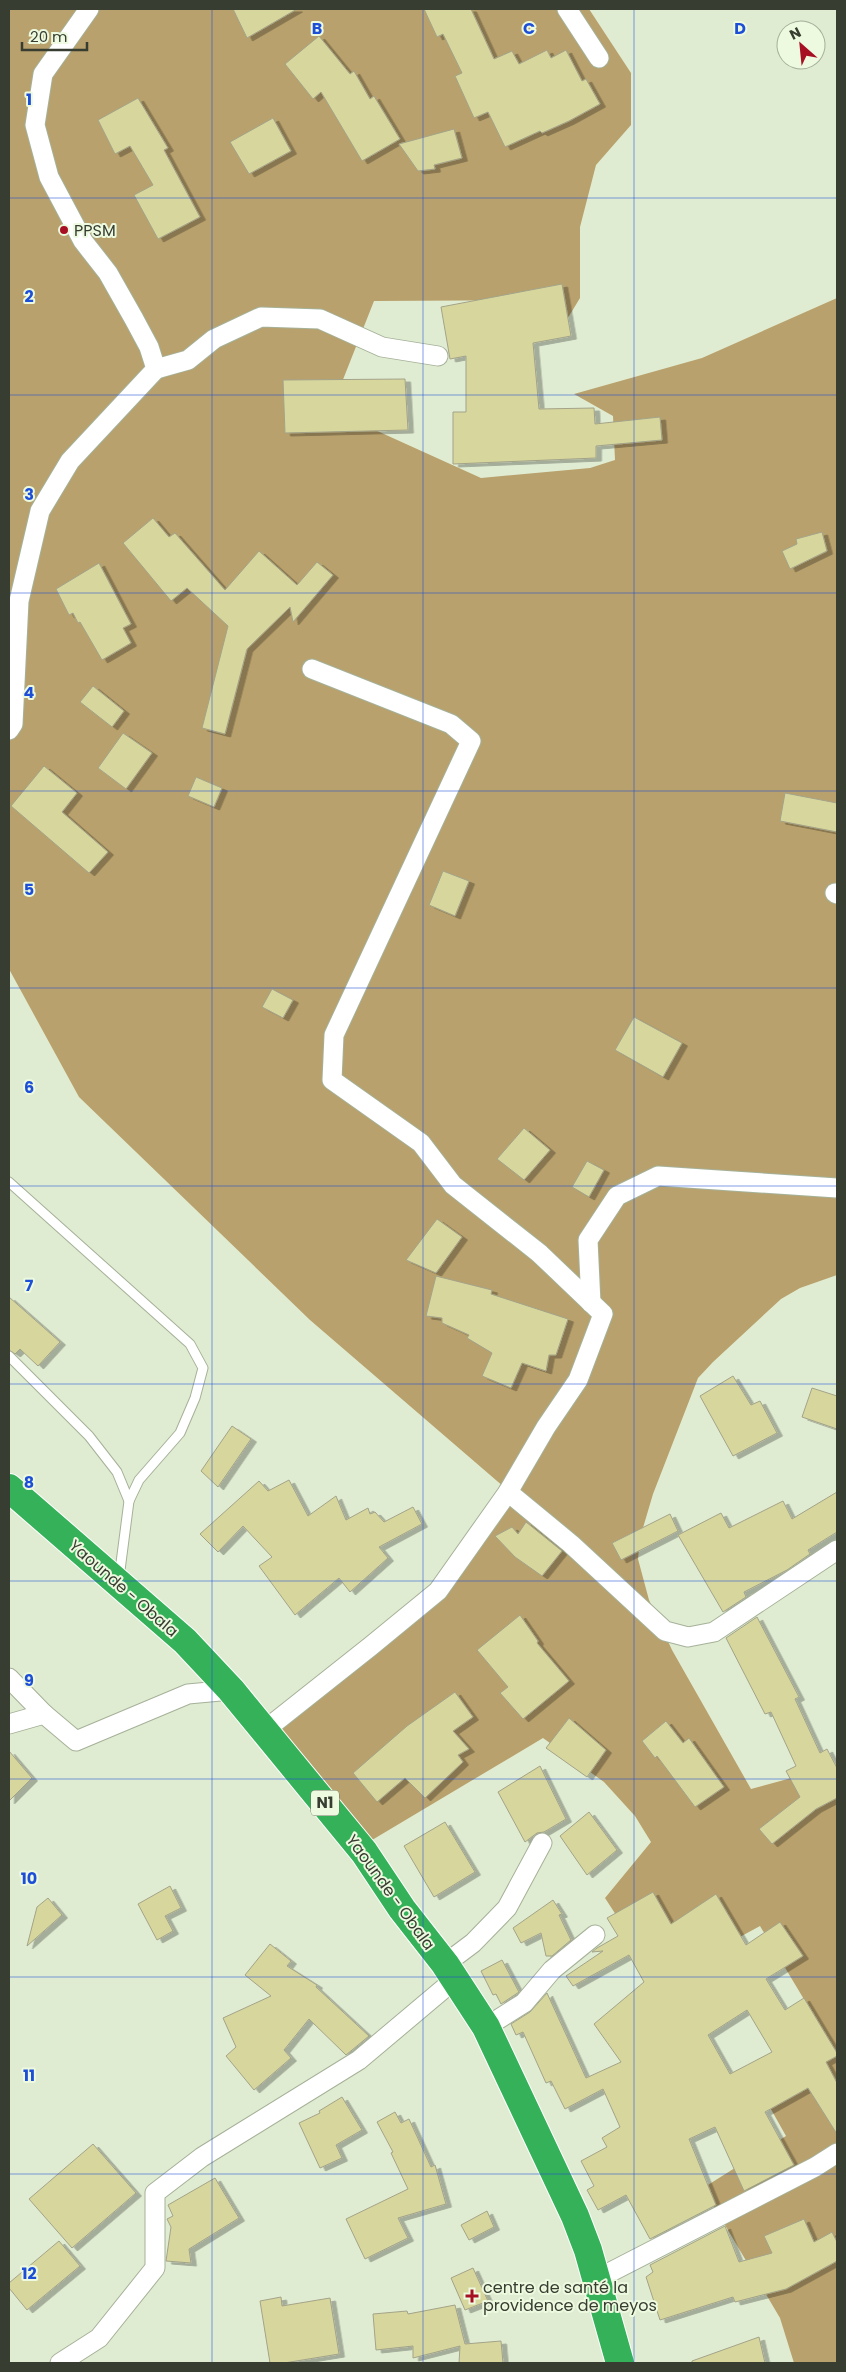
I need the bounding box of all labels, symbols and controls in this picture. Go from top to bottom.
text: B [312,17,322,40]
text: C [523,17,535,40]
text: D [734,17,746,40]
scale bar [22,20,88,52]
north arrow [776,20,826,70]
text: N [786,22,804,45]
text: 20 m [30,26,68,47]
text: 1 [26,88,32,111]
place label: PPSM [74,219,116,242]
marker: PPSM [58,224,70,236]
text: 2 [24,285,34,308]
text: 3 [24,483,34,506]
text: 4 [24,681,35,704]
text: 5 [24,878,34,901]
text: 6 [24,1076,34,1099]
text: 7 [25,1274,34,1297]
text: 8 [24,1471,34,1494]
street label: Yaounde - Obala [64,1534,183,1642]
text: 9 [24,1669,34,1692]
road number: N1 [311,1790,339,1816]
street label: Yaounde - Obala [341,1830,440,1955]
text: 10 [21,1867,37,1890]
text: 11 [23,2064,35,2087]
text: 12 [21,2262,37,2285]
place label: centre de santé la providence de meyos [483,2276,657,2317]
marker: centre de santé la providence de meyos [465,2289,479,2303]

